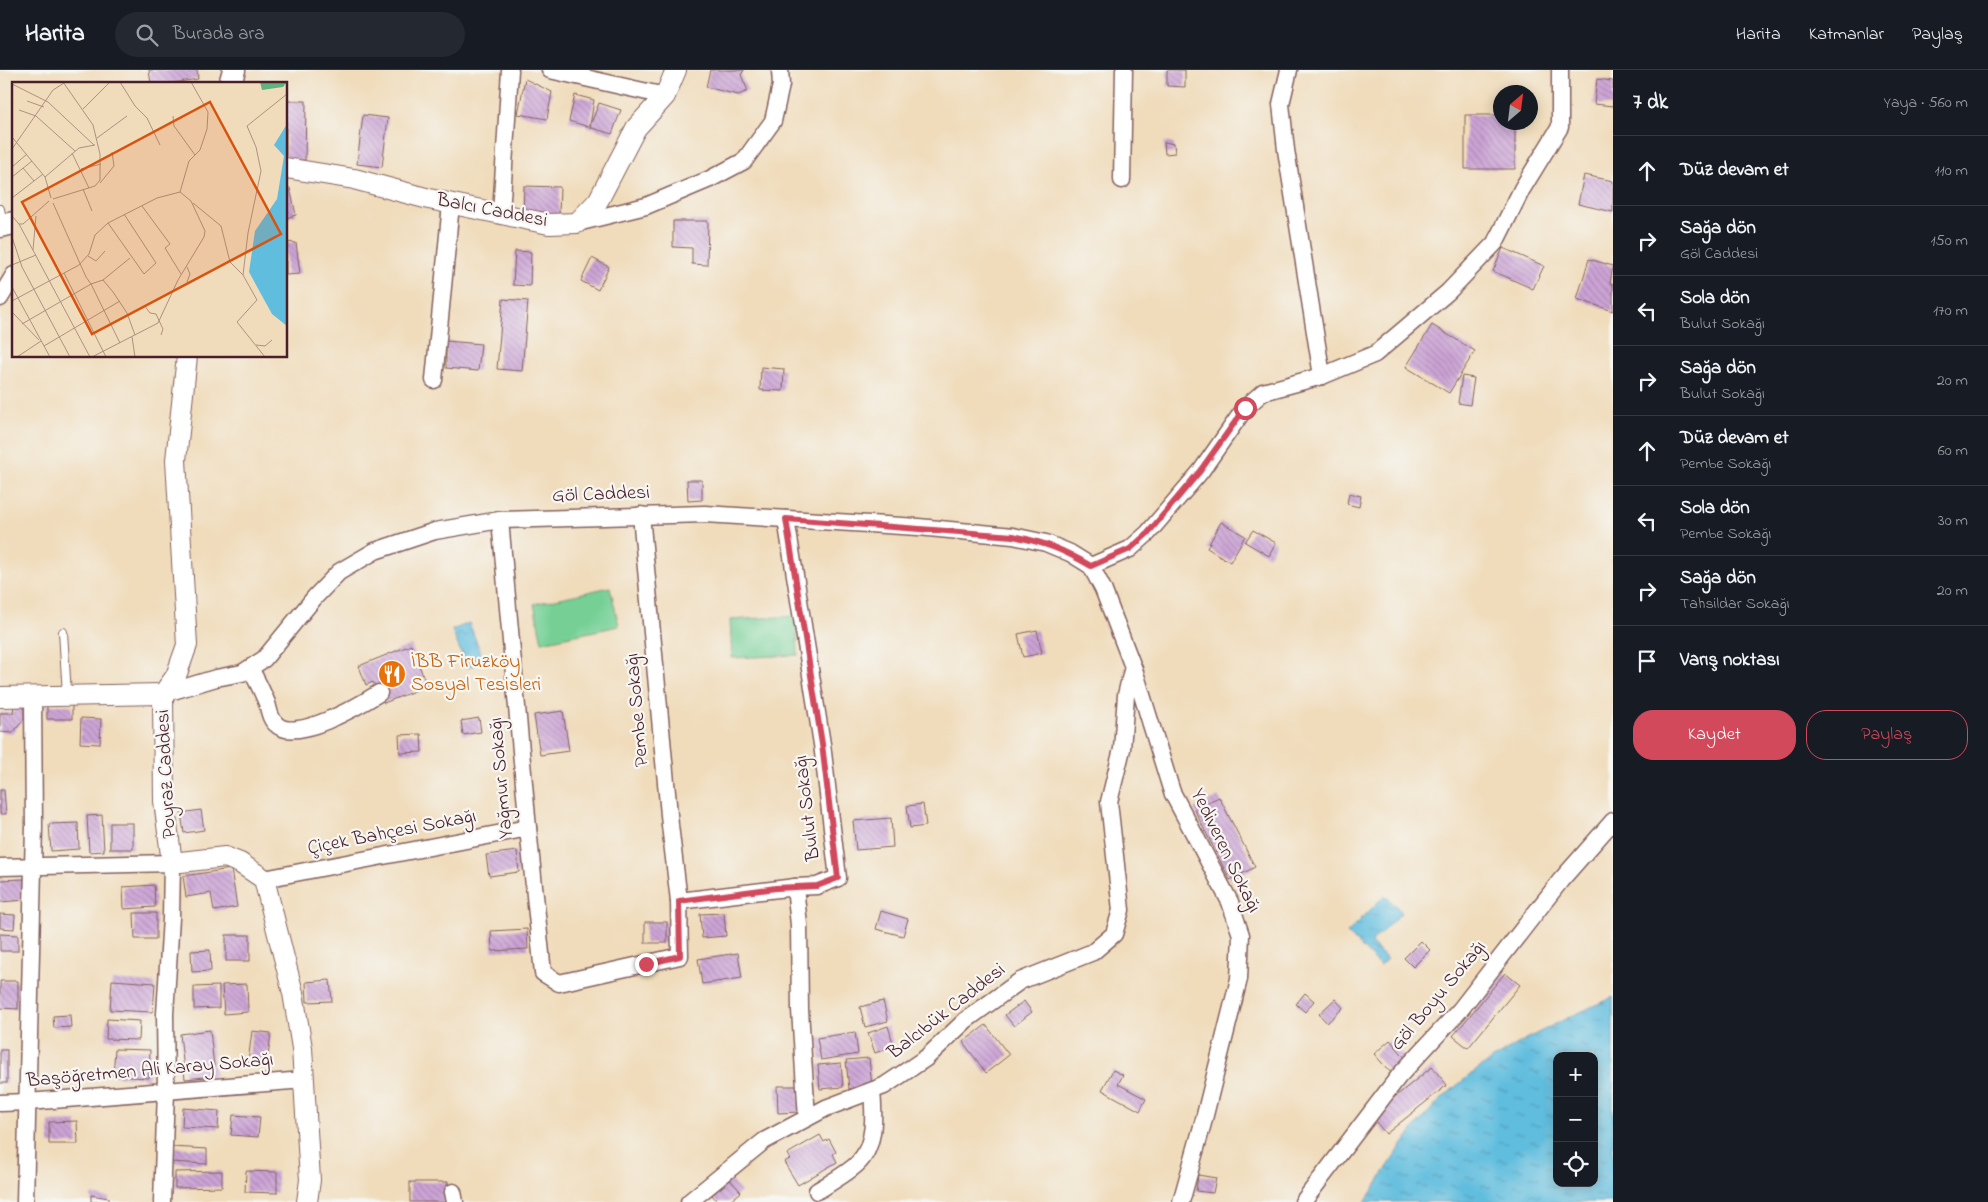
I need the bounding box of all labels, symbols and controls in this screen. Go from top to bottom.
search box [115,12,465,57]
text: Harita [25,17,85,52]
icon: search [133,21,161,49]
text: Burada ara [173,21,265,48]
text: Harita [1736,22,1781,48]
text: Katmanlar [1809,22,1884,48]
text: Paylaş [1912,22,1963,48]
inset map [12,82,288,358]
north arrow [1493,85,1538,130]
text: 7 dk [1633,88,1668,118]
text: Yaya · 560 m [1884,91,1968,115]
icon: ahead [1633,157,1661,185]
text: Düz devam et [1680,157,1789,184]
text: 110 m [1934,159,1968,183]
street label: Balcı Caddesi [433,186,550,236]
text: Sağa dön [1680,215,1756,242]
icon: right [1633,227,1661,255]
text: 150 m [1930,229,1968,253]
text: Göl Caddesi [1680,242,1758,266]
text: Sola dön [1680,285,1750,312]
icon: left [1633,297,1661,325]
text: 170 m [1933,299,1968,323]
text: Bulut Sokağı [1680,312,1765,336]
text: Sağa dön [1680,355,1756,382]
icon: right [1633,367,1661,395]
text: 20 m [1937,369,1968,393]
text: Bulut Sokağı [1680,382,1765,406]
route start [1234,397,1257,420]
text: Düz devam et [1680,425,1789,452]
icon: ahead [1633,437,1661,465]
text: 60 m [1938,439,1968,463]
text: Pembe Sokağı [1680,452,1771,476]
street label: Göl Caddesi [552,479,650,511]
text: Sola dön [1680,495,1750,522]
icon: left [1633,507,1661,535]
text: 30 m [1938,509,1968,533]
text: Pembe Sokağı [1680,522,1771,546]
text: Sağa dön [1680,565,1756,592]
icon: right [1633,577,1661,605]
text: 20 m [1937,579,1968,603]
text: Tahsildar Sokağı [1680,592,1790,616]
icon: arrive [1633,647,1661,675]
text: Varış noktası [1680,647,1780,674]
place label: İBB Firuzköy Sosyal Tesisleri [411,648,541,700]
street label: Pembe Sokağı [619,652,658,768]
restaurant icon: İBB Firuzköy Sosyal Tesisleri [377,659,407,689]
street label: Poyraz Caddesi [149,709,185,839]
button: Kaydet [1633,710,1796,760]
button: Paylaş [1806,710,1968,760]
street label: Yağmur Sokağı [482,716,523,840]
street label: Bulut Sokağı [787,753,830,863]
street label: Yediveren Sokağı [1181,784,1268,919]
street label: Çiçek Bahçesi Sokağı [305,802,479,865]
street label: Göl Boyu Sokağı [1384,934,1495,1058]
route end [635,953,658,976]
street label: Balcıbük Caddesi [881,957,1012,1068]
street label: Başöğretmen Ali Karay Sokağı [24,1046,275,1097]
map controls [1553,1052,1598,1187]
button: + [1553,1052,1598,1097]
button: − [1553,1097,1598,1142]
button: locate [1553,1142,1598,1187]

